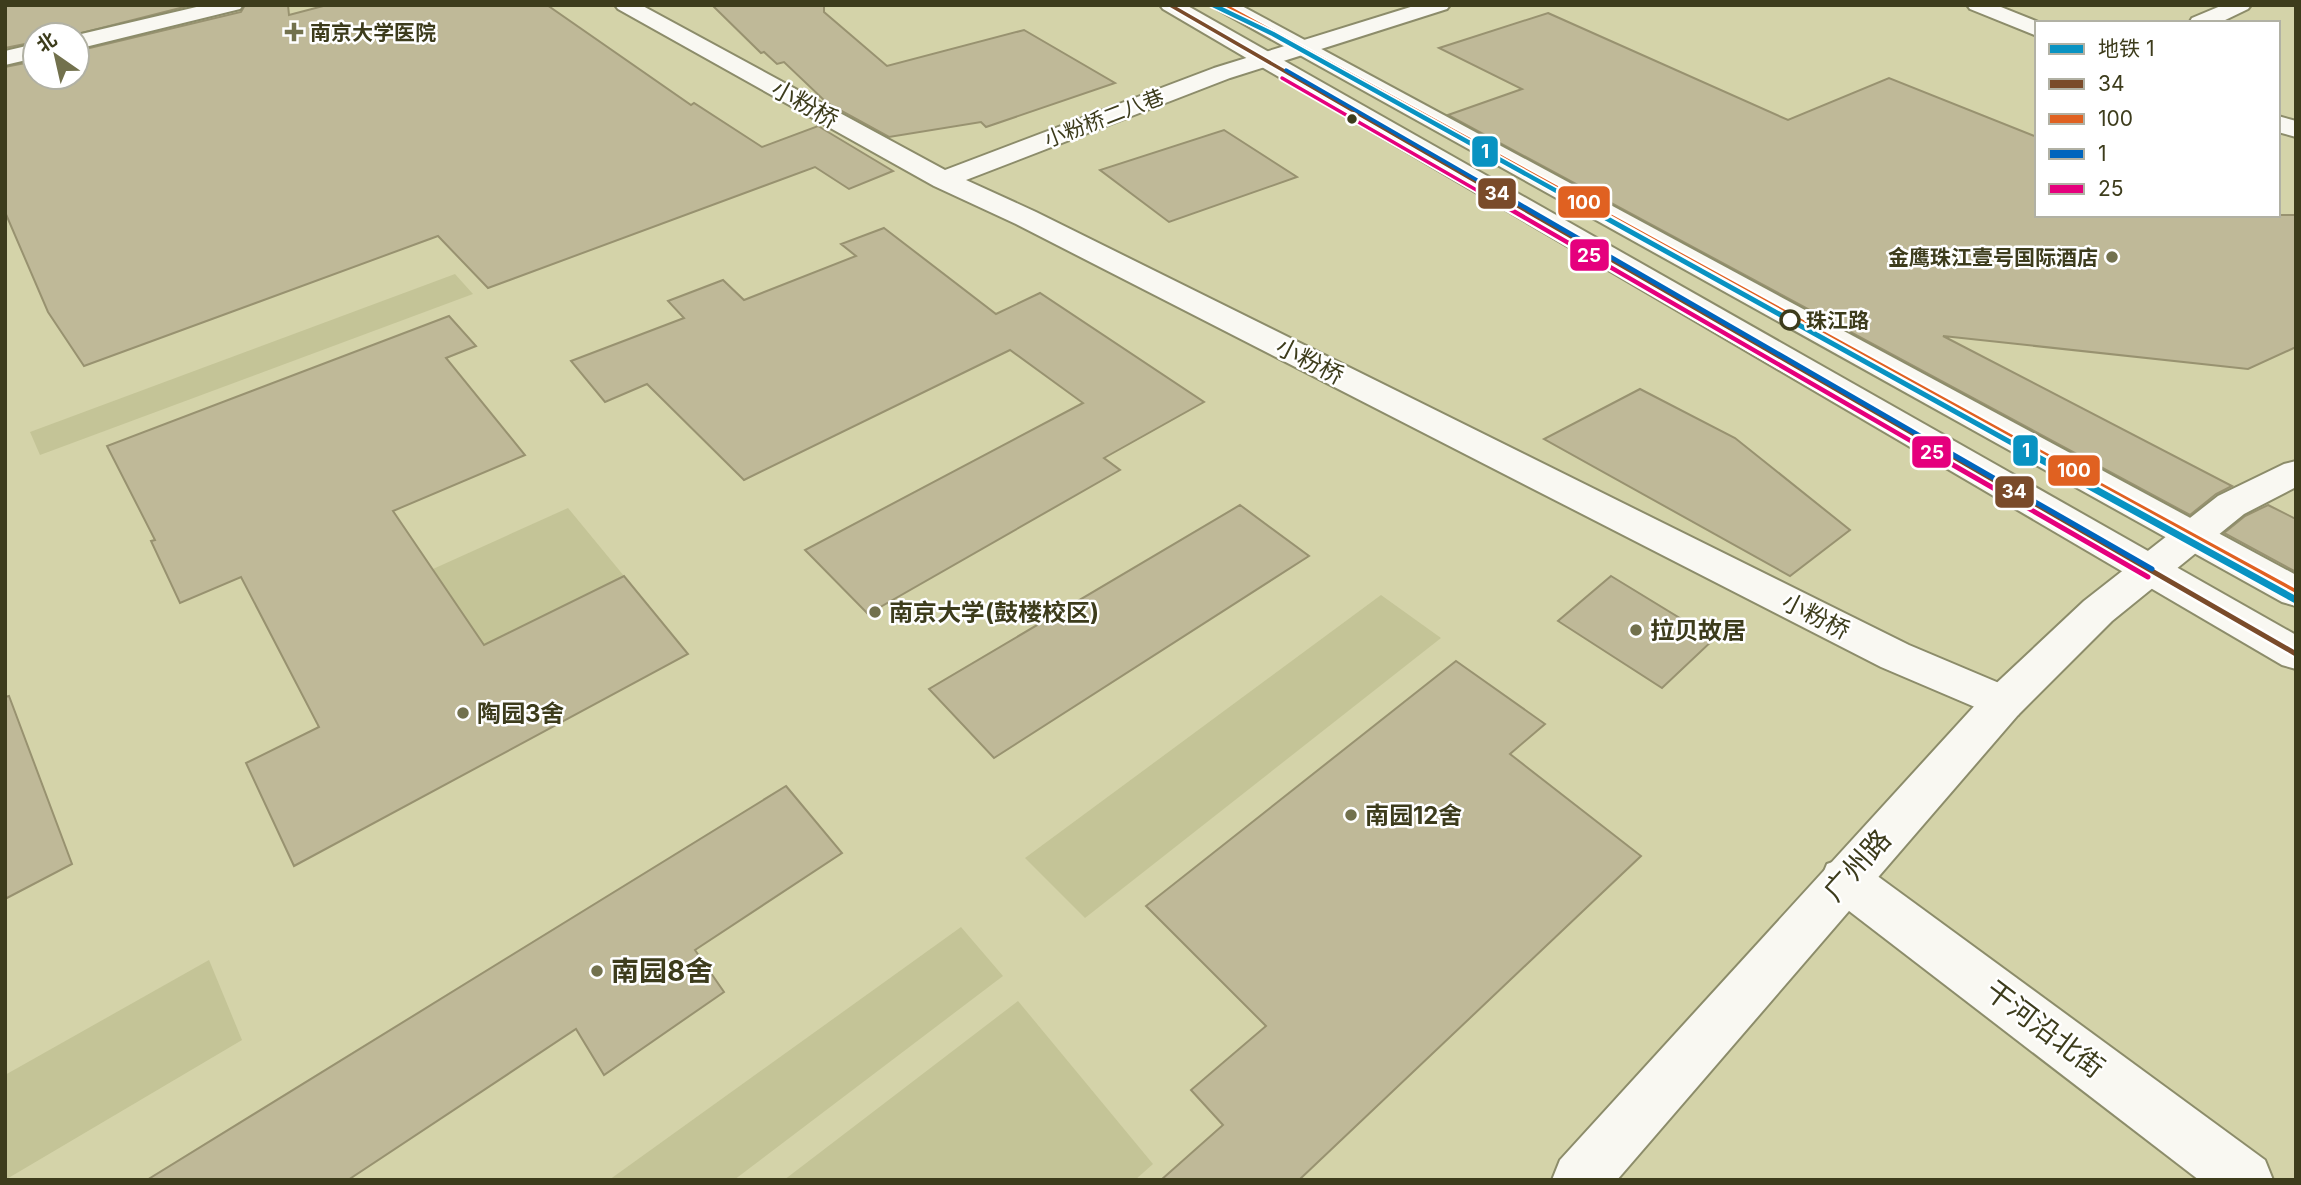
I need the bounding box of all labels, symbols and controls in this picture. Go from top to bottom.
place label: 南京大学医院 [310,20,436,45]
north arrow [21,21,91,91]
legend [2035,21,2280,217]
marker: 南京大学医院 [284,22,304,42]
text: 北 [32,27,61,57]
text: 地铁 1 [2098,36,2154,61]
text: 34 [2098,71,2125,96]
street label: 小粉桥 [766,74,844,134]
street label: 小粉桥二八巷 [1041,84,1167,152]
text: 100 [2098,106,2133,131]
unlabelled marker [1345,112,1359,126]
line badge: 1 [1471,135,1499,168]
text: 1 [1481,140,1489,163]
text: 1 [2098,141,2107,166]
text: 25 [2098,176,2124,201]
line badge: 34 [1477,177,1517,210]
text: 34 [1484,182,1510,205]
line badge: 100 [1557,185,1611,219]
text: 100 [1567,191,1601,214]
line badge: 25 [1569,238,1610,272]
text: 25 [1577,244,1601,267]
place label: 金鹰珠江壹号国际酒店 [1888,245,2098,270]
marker: 金鹰珠江壹号国际酒店 [2104,249,2120,265]
place label: 珠江路 [1806,308,1869,333]
marker: 珠江路 [1780,310,1800,330]
street label: 小粉桥 [1271,332,1349,390]
line badge: 1 [2012,434,2039,467]
line badge: 25 [1911,435,1952,469]
text: 1 [2022,439,2030,462]
text: 25 [1920,441,1944,464]
line badge: 100 [2047,454,2101,487]
text: 100 [2057,459,2091,482]
line badge: 34 [1994,475,2035,509]
text: 34 [2001,480,2027,503]
street label: 小粉桥 [1777,587,1855,645]
place label: 南京大学(鼓楼校区) [889,598,1099,627]
marker: 南京大学(鼓楼校区) [867,604,883,620]
place label: 拉贝故居 [1650,616,1746,645]
marker: 拉贝故居 [1628,622,1644,638]
place label: 陶园3舍 [477,699,565,728]
marker: 陶园3舍 [455,705,471,721]
place label: 南园12舍 [1365,801,1462,830]
marker: 南园12舍 [1343,807,1359,823]
street label: 广州路 [1816,822,1898,908]
place label: 南园8舍 [611,954,713,988]
marker: 南园8舍 [589,963,605,979]
street label: 干河沿北街 [1979,973,2111,1085]

